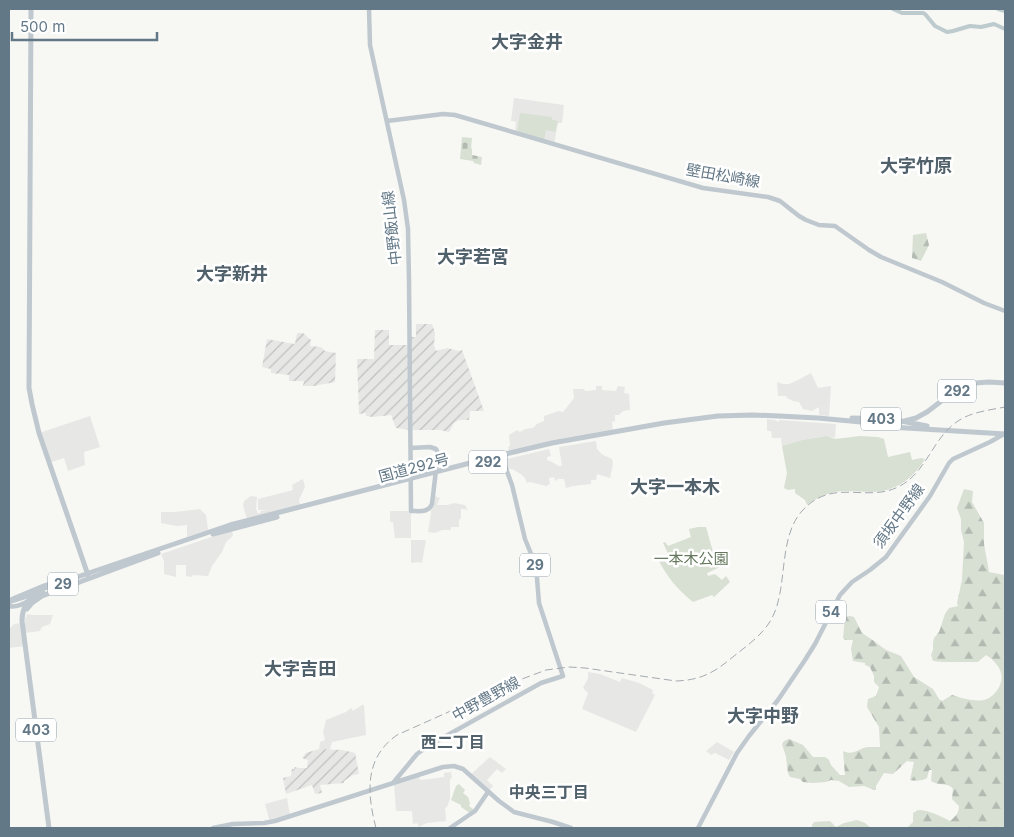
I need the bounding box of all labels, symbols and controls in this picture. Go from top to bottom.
scale bar [12,10,158,42]
text: 500 m [20,17,65,36]
district label: 大字金井 [491,31,563,52]
district label: 大字竹原 [880,155,952,176]
street label: 壁田松崎線 [684,160,762,191]
street label: 中野飯山線 [378,190,405,266]
district label: 大字若宮 [437,246,509,267]
district label: 大字新井 [196,263,268,284]
road number: 292 [938,380,976,402]
road number: 403 [861,408,901,430]
street label: 国道292号 [376,449,451,486]
road number: 292 [469,451,507,474]
district label: 大字一本木 [630,476,720,497]
street label: 須坂中野線 [869,480,928,552]
park label: 一本木公園 [653,549,729,568]
road number: 29 [520,554,550,576]
road number: 29 [48,572,78,596]
road number: 54 [816,600,846,624]
district label: 大字吉田 [264,658,336,679]
street label: 中野豊野線 [448,672,523,725]
district label: 大字中野 [727,705,799,726]
road number: 403 [16,718,56,742]
district label: 西二丁目 [421,732,485,752]
district label: 中央三丁目 [509,782,589,802]

